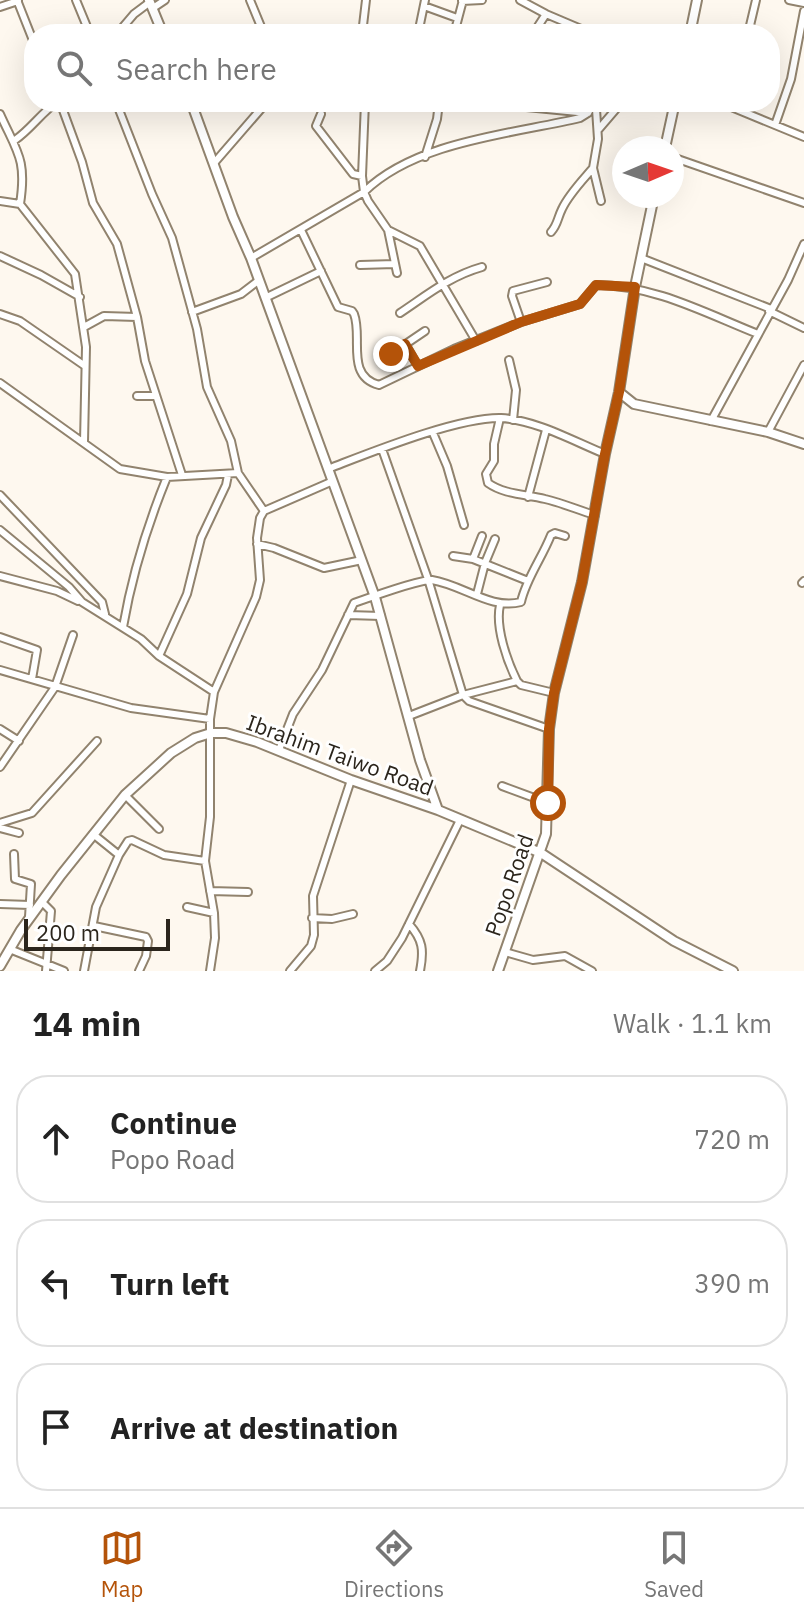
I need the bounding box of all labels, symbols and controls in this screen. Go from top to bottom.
search box [24,24,780,112]
icon: search [52,46,96,90]
text: Search here [116,49,277,88]
north arrow [612,136,684,208]
route end [373,336,409,372]
street label: Ibrahim Taiwo Road [243,707,438,802]
route start [530,785,566,821]
street label: Popo Road [478,830,540,940]
scale bar [24,915,170,951]
text: 200 m [36,918,100,947]
text: 14 min [32,1001,141,1045]
text: Walk · 1.1 km [613,1006,772,1040]
text: Continue [110,1103,237,1142]
icon: ahead [34,1117,78,1161]
text: 720 m [694,1122,770,1156]
text: Popo Road [110,1142,235,1176]
icon: left [34,1261,78,1305]
text: Turn left [110,1264,229,1303]
text: 390 m [694,1266,770,1300]
icon: arrive [34,1405,78,1449]
text: Arrive at destination [110,1408,398,1447]
tab: Map [100,1526,144,1603]
tab: Directions [344,1526,444,1603]
tab: Saved [644,1526,704,1603]

